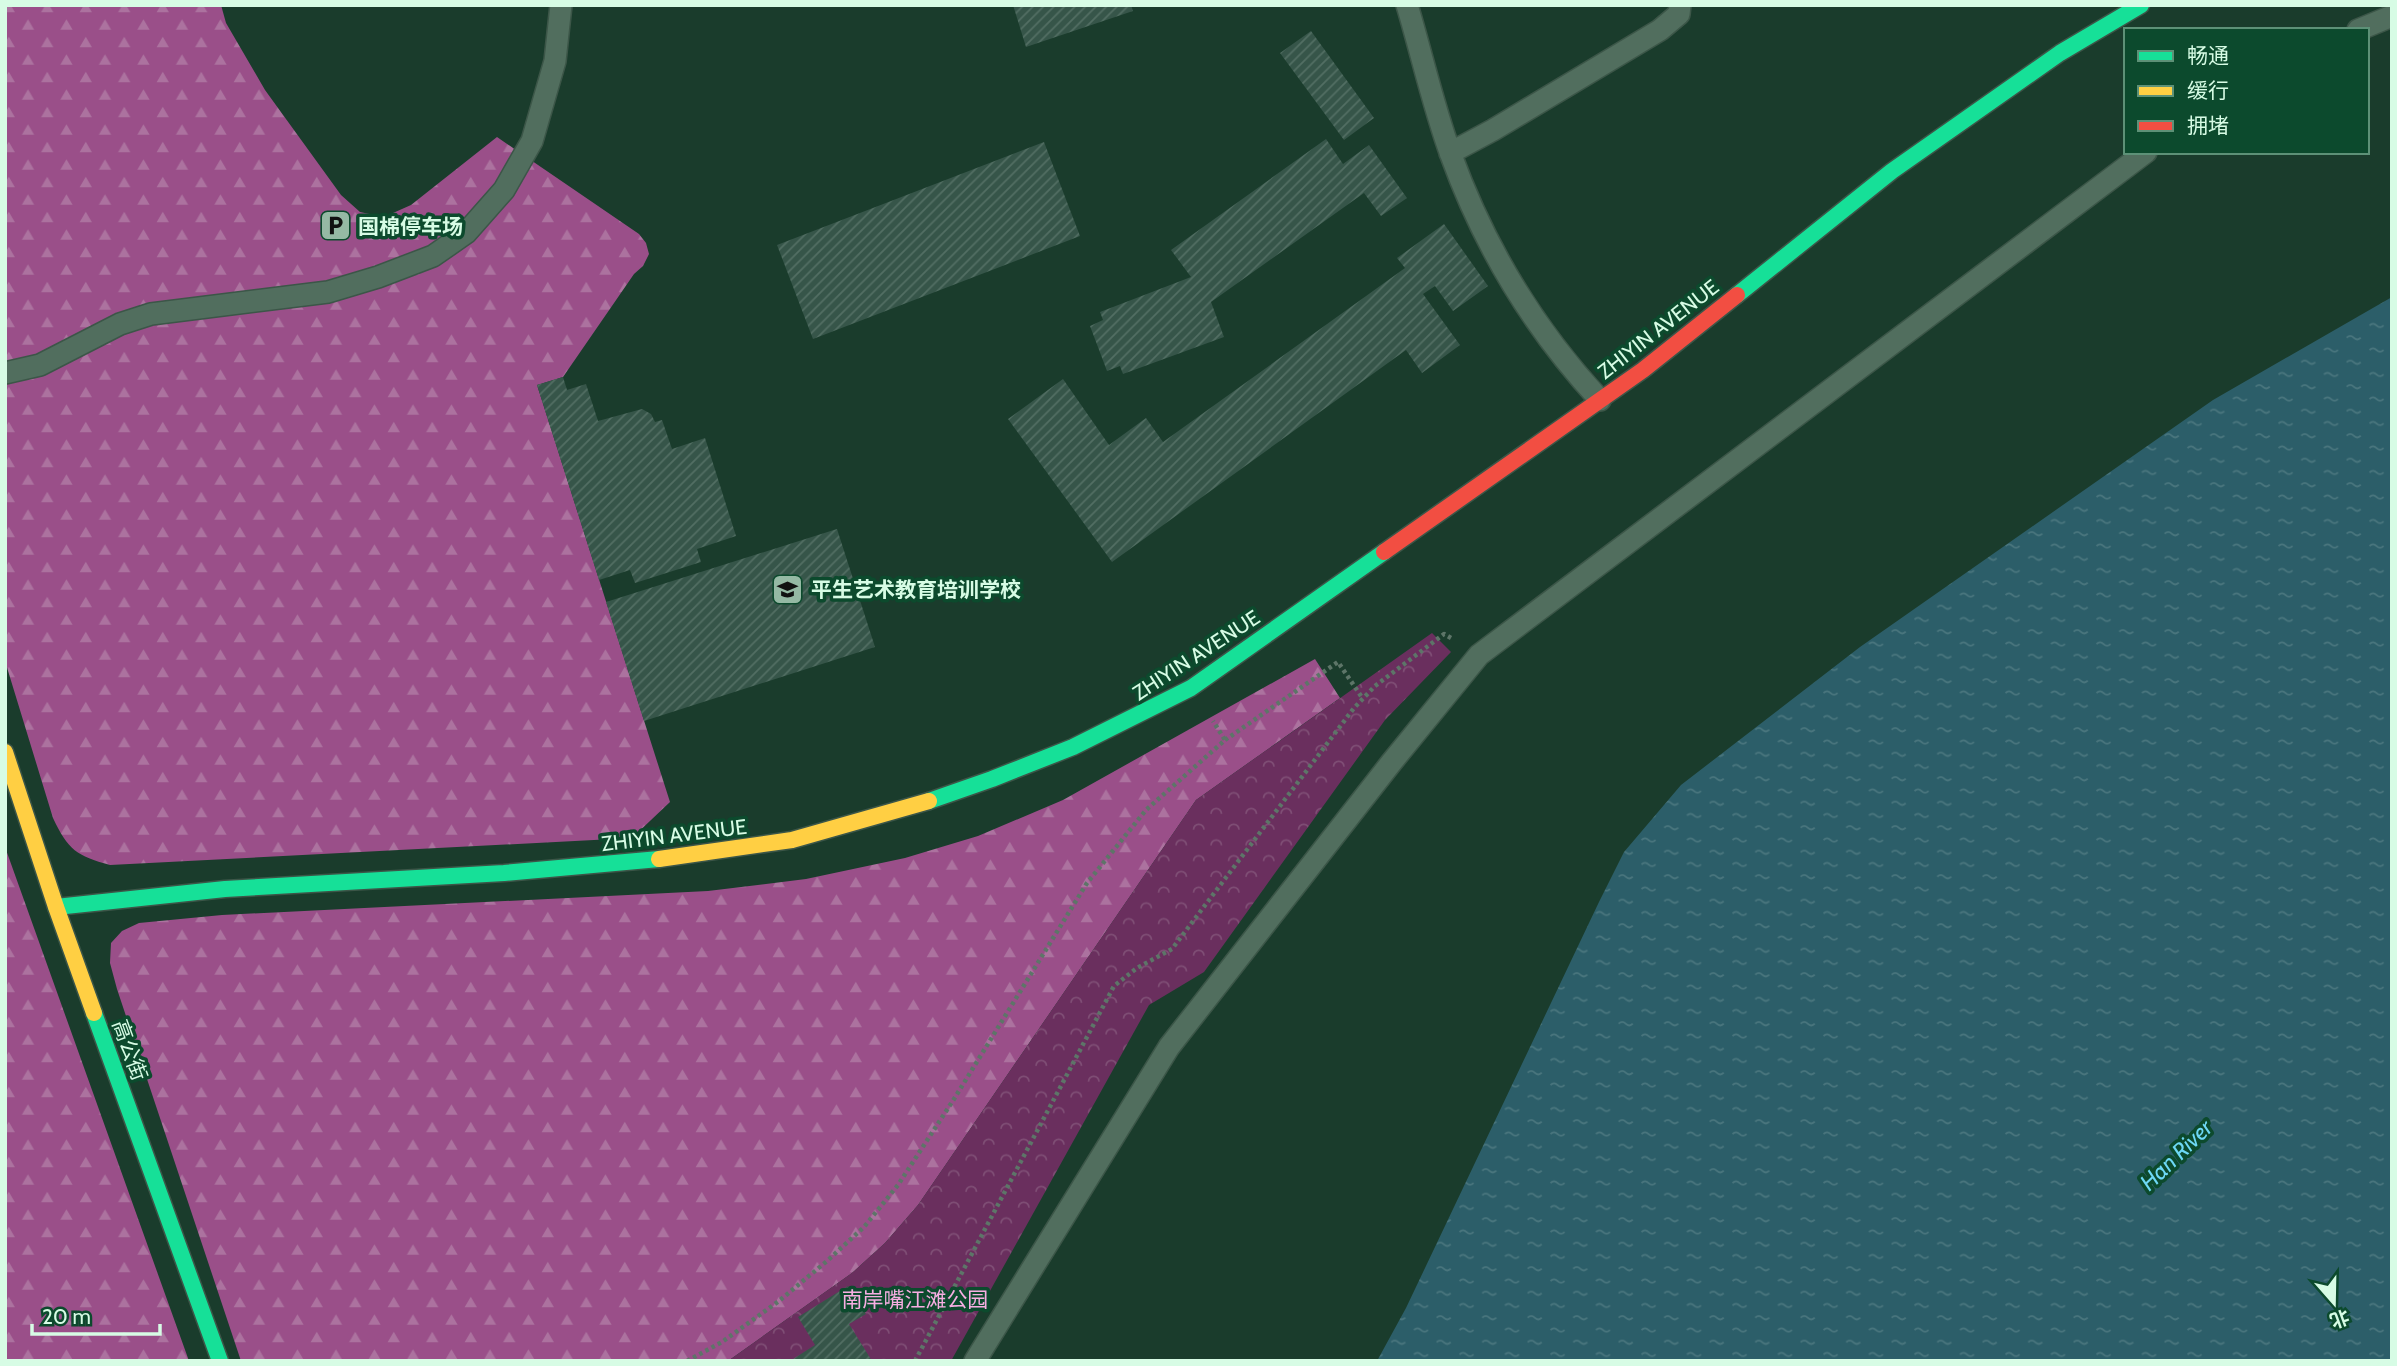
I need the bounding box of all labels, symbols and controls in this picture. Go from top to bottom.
legend [2124,28,2369,154]
text: 畅通 [2187,43,2229,68]
text: 缓行 [2187,78,2229,103]
text: 拥堵 [2187,113,2229,138]
parking icon: 国棉停车场 [318,209,352,243]
place label: 国棉停车场 [358,214,463,239]
street label: ZHIYIN AVENUE [1593,274,1723,384]
school or university icon: 平生艺术教育培训学校 [771,572,805,606]
place label: 平生艺术教育培训学校 [811,577,1021,602]
street label: ZHIYIN AVENUE [1128,605,1264,705]
street label: ZHIYIN AVENUE [600,814,748,856]
street label: 高公街 [107,1016,153,1084]
water label: Han River [2134,1113,2219,1196]
north arrow [2299,1268,2369,1338]
park label: 南岸嘴江滩公园 [842,1287,989,1312]
scale bar [32,1292,159,1336]
text: 20 m [42,1304,91,1329]
text: 北 [2327,1304,2353,1333]

